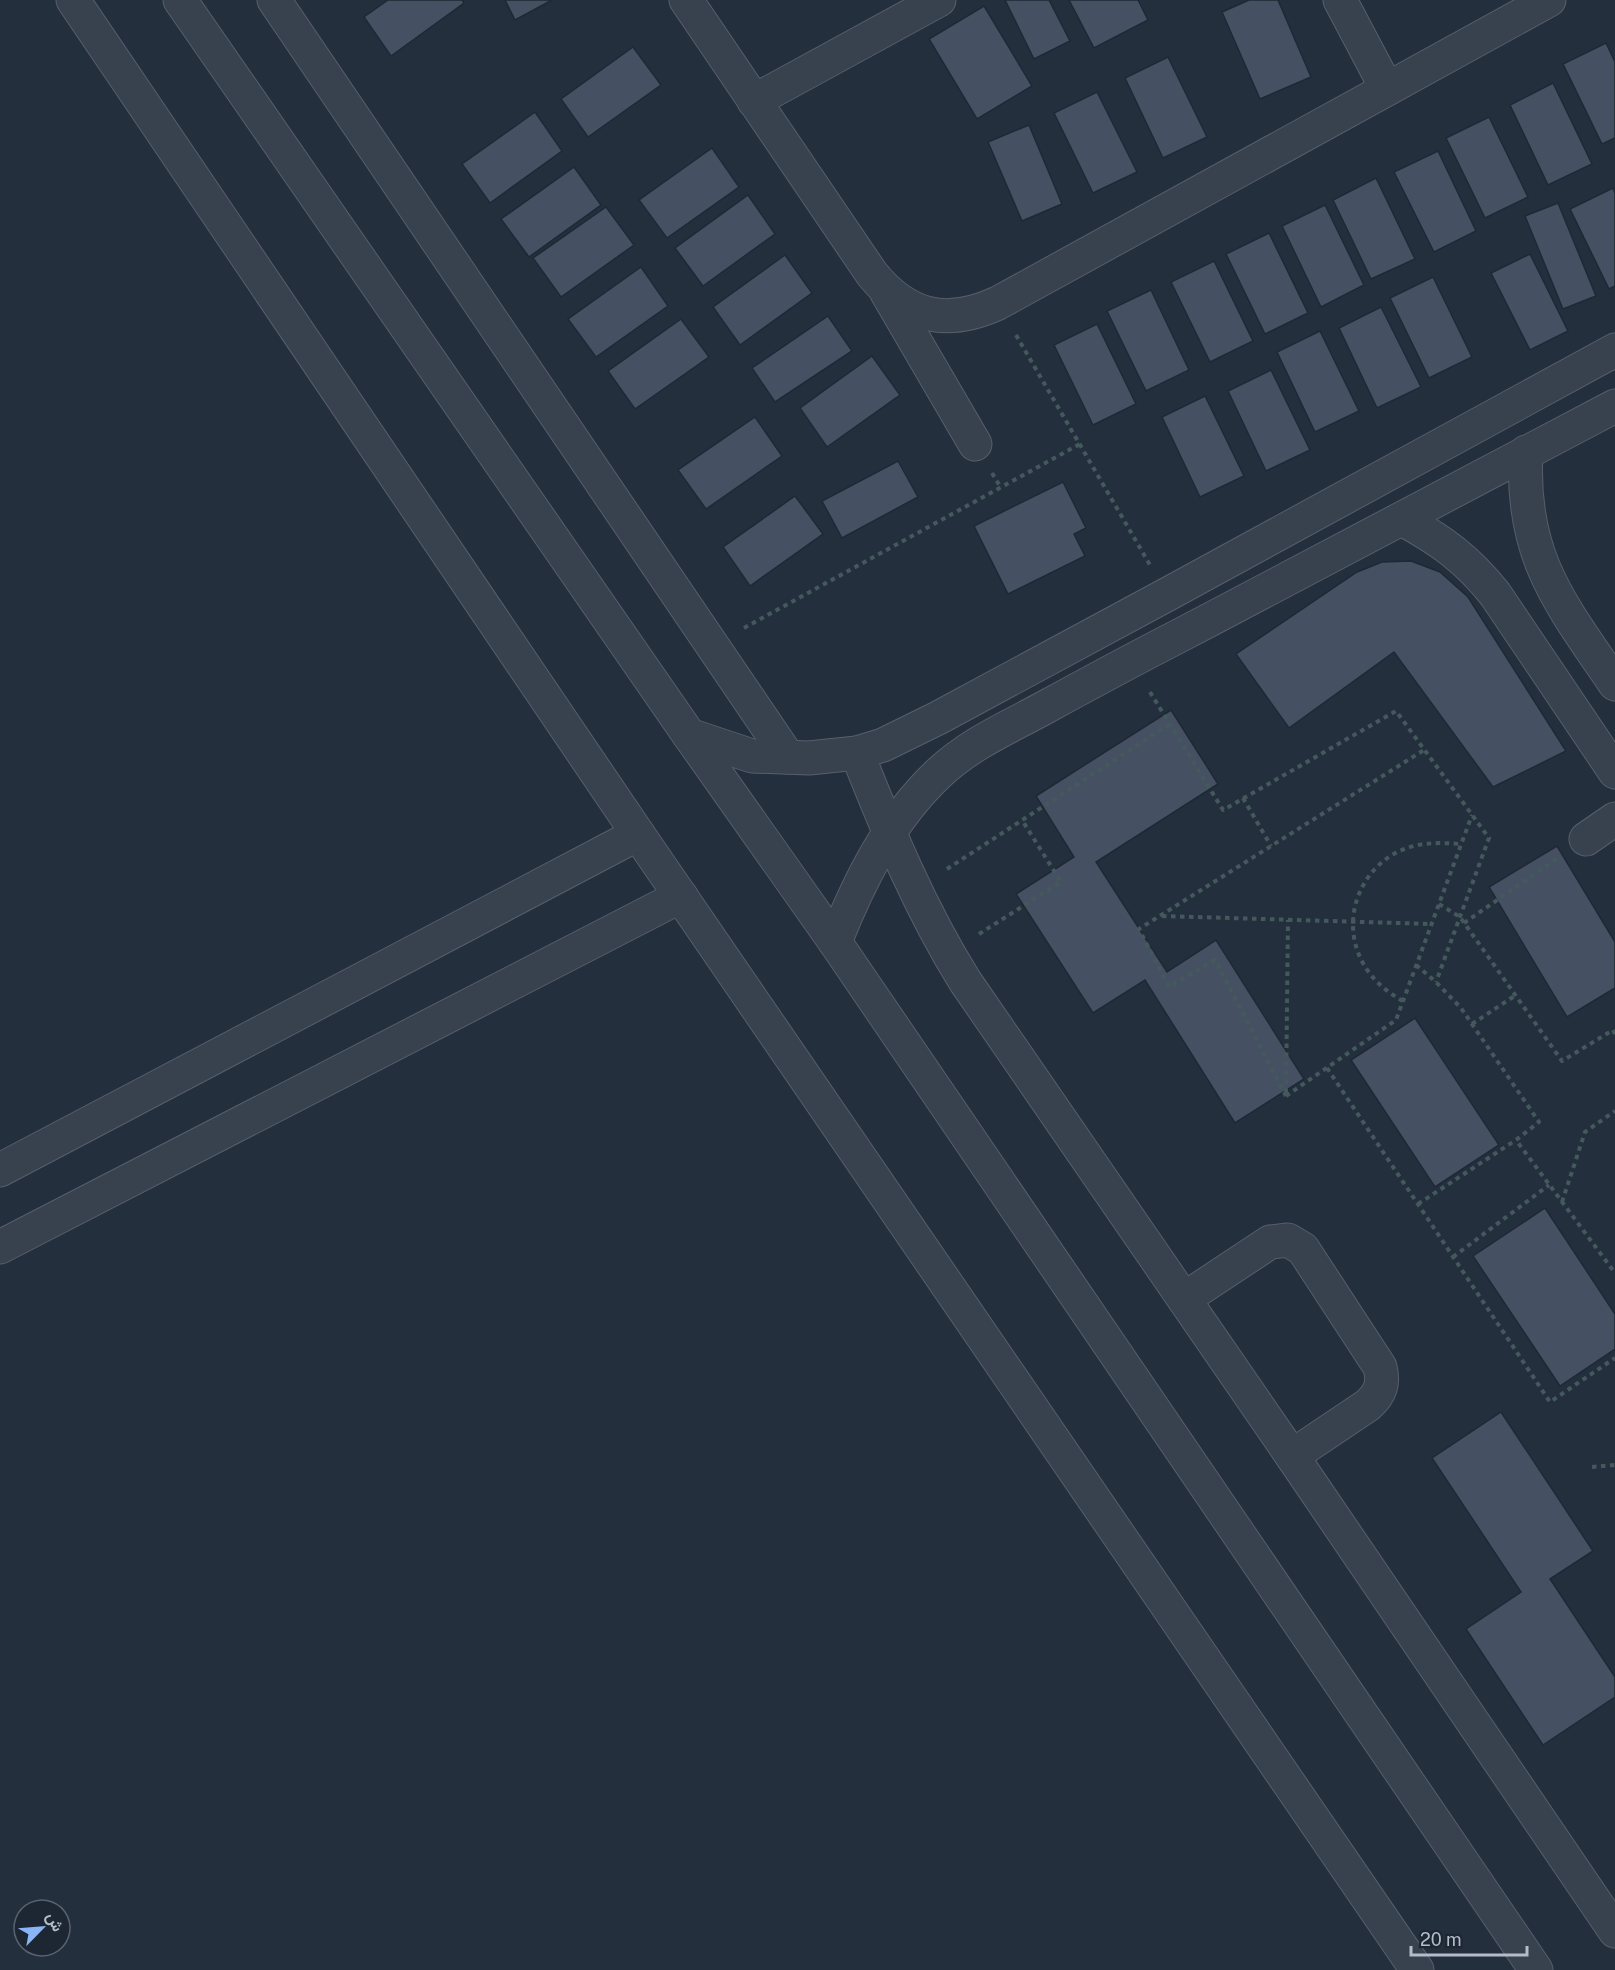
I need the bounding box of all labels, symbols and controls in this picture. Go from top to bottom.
north arrow [12,1898,72,1958]
text: ش [42,1909,68,1935]
scale bar [1411,1919,1526,1957]
text: 20 m [1420,1929,1462,1950]

